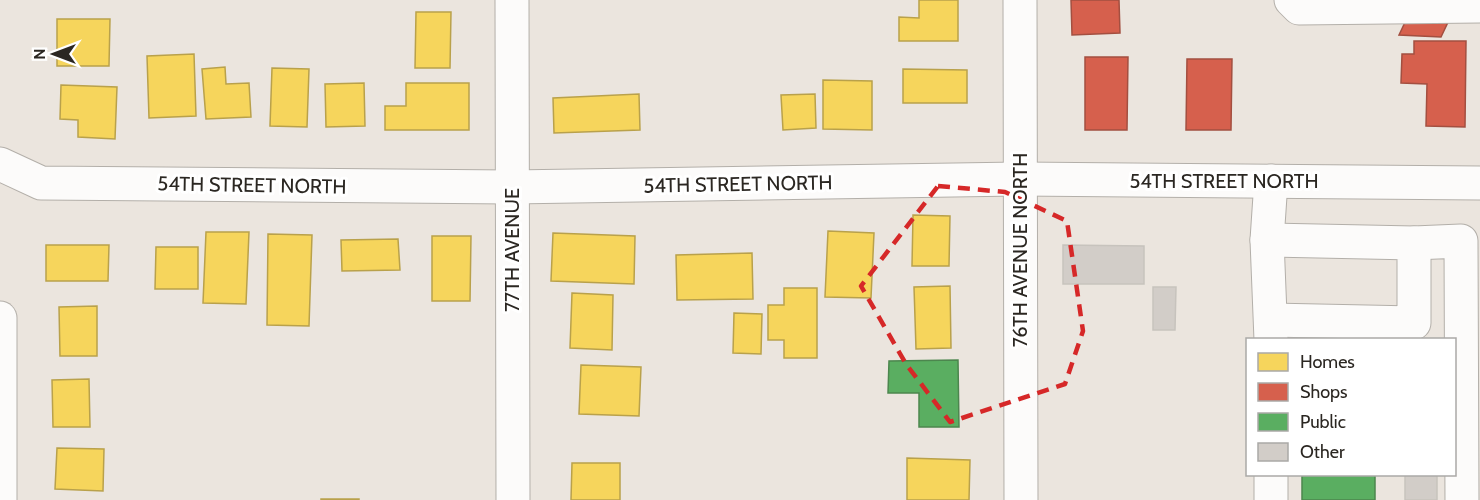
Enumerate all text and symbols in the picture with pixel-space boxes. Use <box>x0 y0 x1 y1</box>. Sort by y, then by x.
north arrow <box>24 24 84 84</box>
text: N <box>30 48 49 60</box>
street label: 76TH AVENUE NORTH <box>1008 153 1032 347</box>
street label: 54TH STREET NORTH <box>1129 169 1319 193</box>
street label: 54TH STREET NORTH <box>643 170 833 198</box>
street label: 54TH STREET NORTH <box>157 171 347 199</box>
street label: 77TH AVENUE <box>500 188 524 312</box>
legend <box>1246 338 1456 476</box>
text: Homes <box>1300 351 1355 373</box>
text: Shops <box>1300 381 1348 403</box>
text: Public <box>1300 411 1346 433</box>
text: Other <box>1300 441 1345 463</box>

